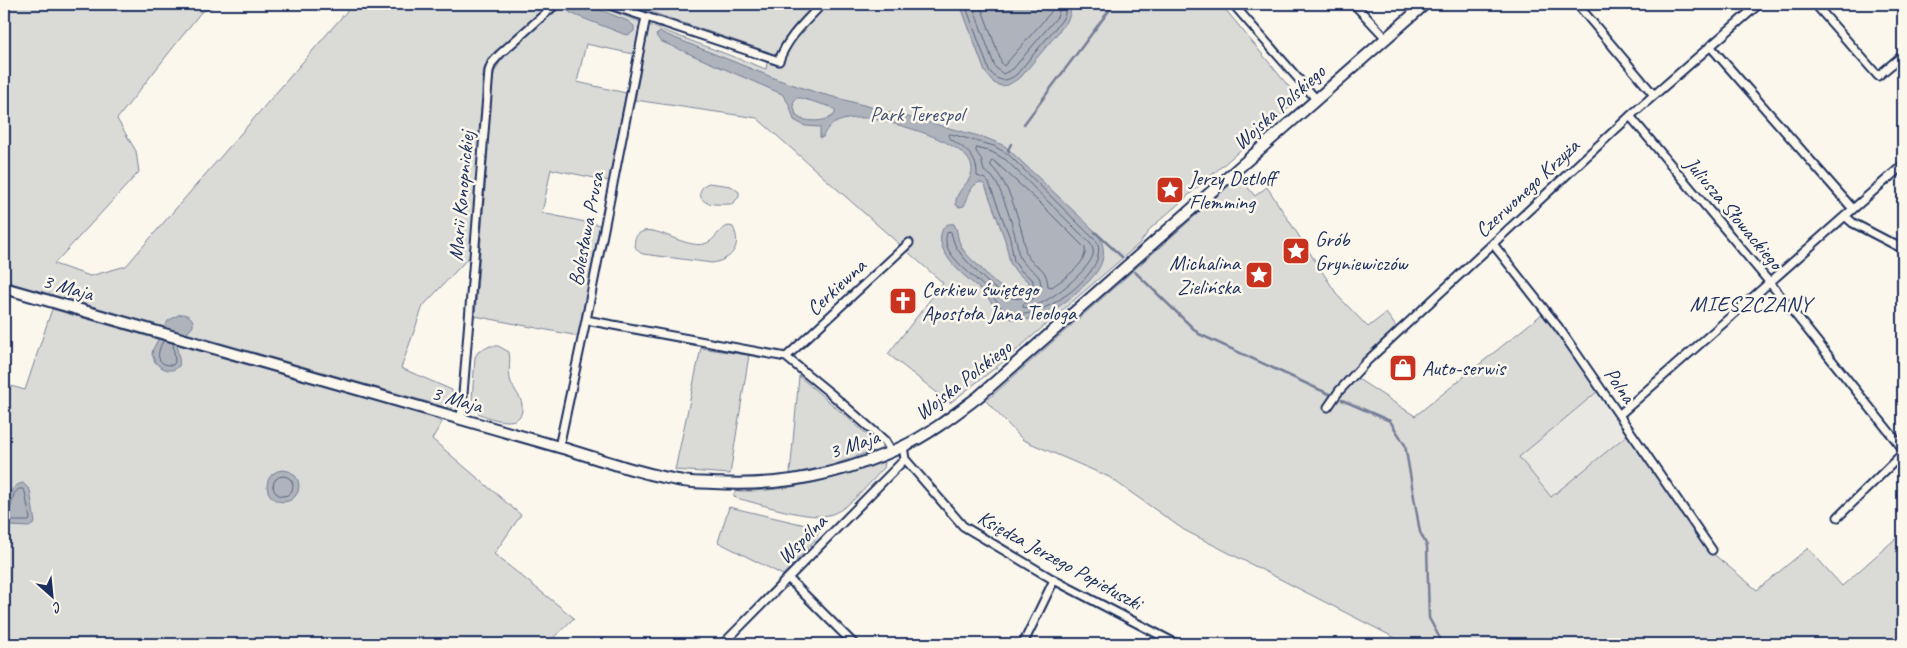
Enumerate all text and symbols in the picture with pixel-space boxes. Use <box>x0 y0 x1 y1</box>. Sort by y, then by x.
street label: Wojska Polskiego <box>1227 58 1332 155</box>
park label: Park Terespol <box>870 101 967 127</box>
street label: Marii Konopnickiej <box>442 127 480 262</box>
street label: Czerwonego Krzyża <box>1469 132 1586 243</box>
street label: Juliusza Słowackiego <box>1679 151 1790 277</box>
place label: Jerzy Detloff Flemming <box>1188 165 1280 215</box>
street label: Bolesława Prusa <box>562 168 610 288</box>
place icon: Jerzy Detloff Flemming <box>1155 175 1185 205</box>
place label: Grób Gryniewiczów <box>1315 226 1409 276</box>
place icon: Grób Gryniewiczów <box>1281 236 1311 266</box>
place label: Michalina Zielińska <box>1169 250 1242 300</box>
street label: Cerkiewna <box>801 252 873 321</box>
place icon: Michalina Zielińska <box>1244 260 1274 290</box>
street label: 3 Maja <box>40 267 98 307</box>
place label: Cerkiew świętego Apostoła Jana Teologa <box>922 276 1078 326</box>
church icon: Cerkiew świętego Apostoła Jana Teologa <box>888 286 918 316</box>
district label: MIESZCZANY <box>1690 290 1815 318</box>
street label: Wojska Polskiego <box>909 333 1018 426</box>
shop icon: Auto-serwis <box>1388 353 1418 383</box>
place label: Auto-serwis <box>1422 355 1507 381</box>
street label: Polna <box>1598 362 1642 409</box>
street label: 3 Maja <box>429 379 487 419</box>
street label: 3 Maja <box>825 423 884 465</box>
street label: Księdza Jerzego Popiełuszki <box>973 504 1149 617</box>
street label: Wspólna <box>772 507 834 569</box>
north arrow <box>28 570 78 620</box>
text: С <box>49 598 65 617</box>

